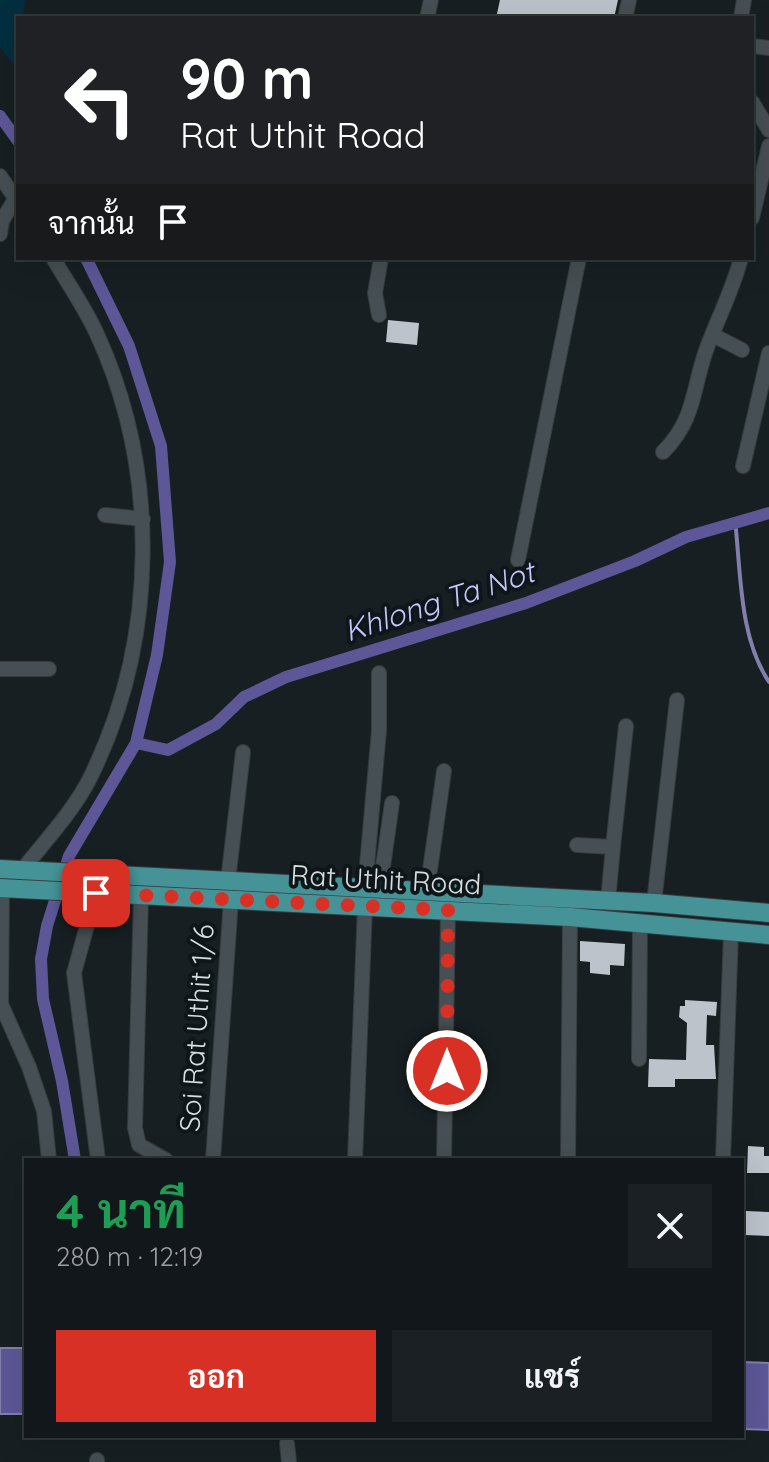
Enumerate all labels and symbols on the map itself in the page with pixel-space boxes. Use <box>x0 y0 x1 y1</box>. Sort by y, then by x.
water label: Khlong Ta Not <box>339 551 542 650</box>
street label: Rat Uthit Road <box>290 857 482 901</box>
pin <box>62 859 130 927</box>
street label: Soi Rat Uthit 1/6 <box>171 923 221 1133</box>
position arrow <box>405 1029 489 1113</box>

